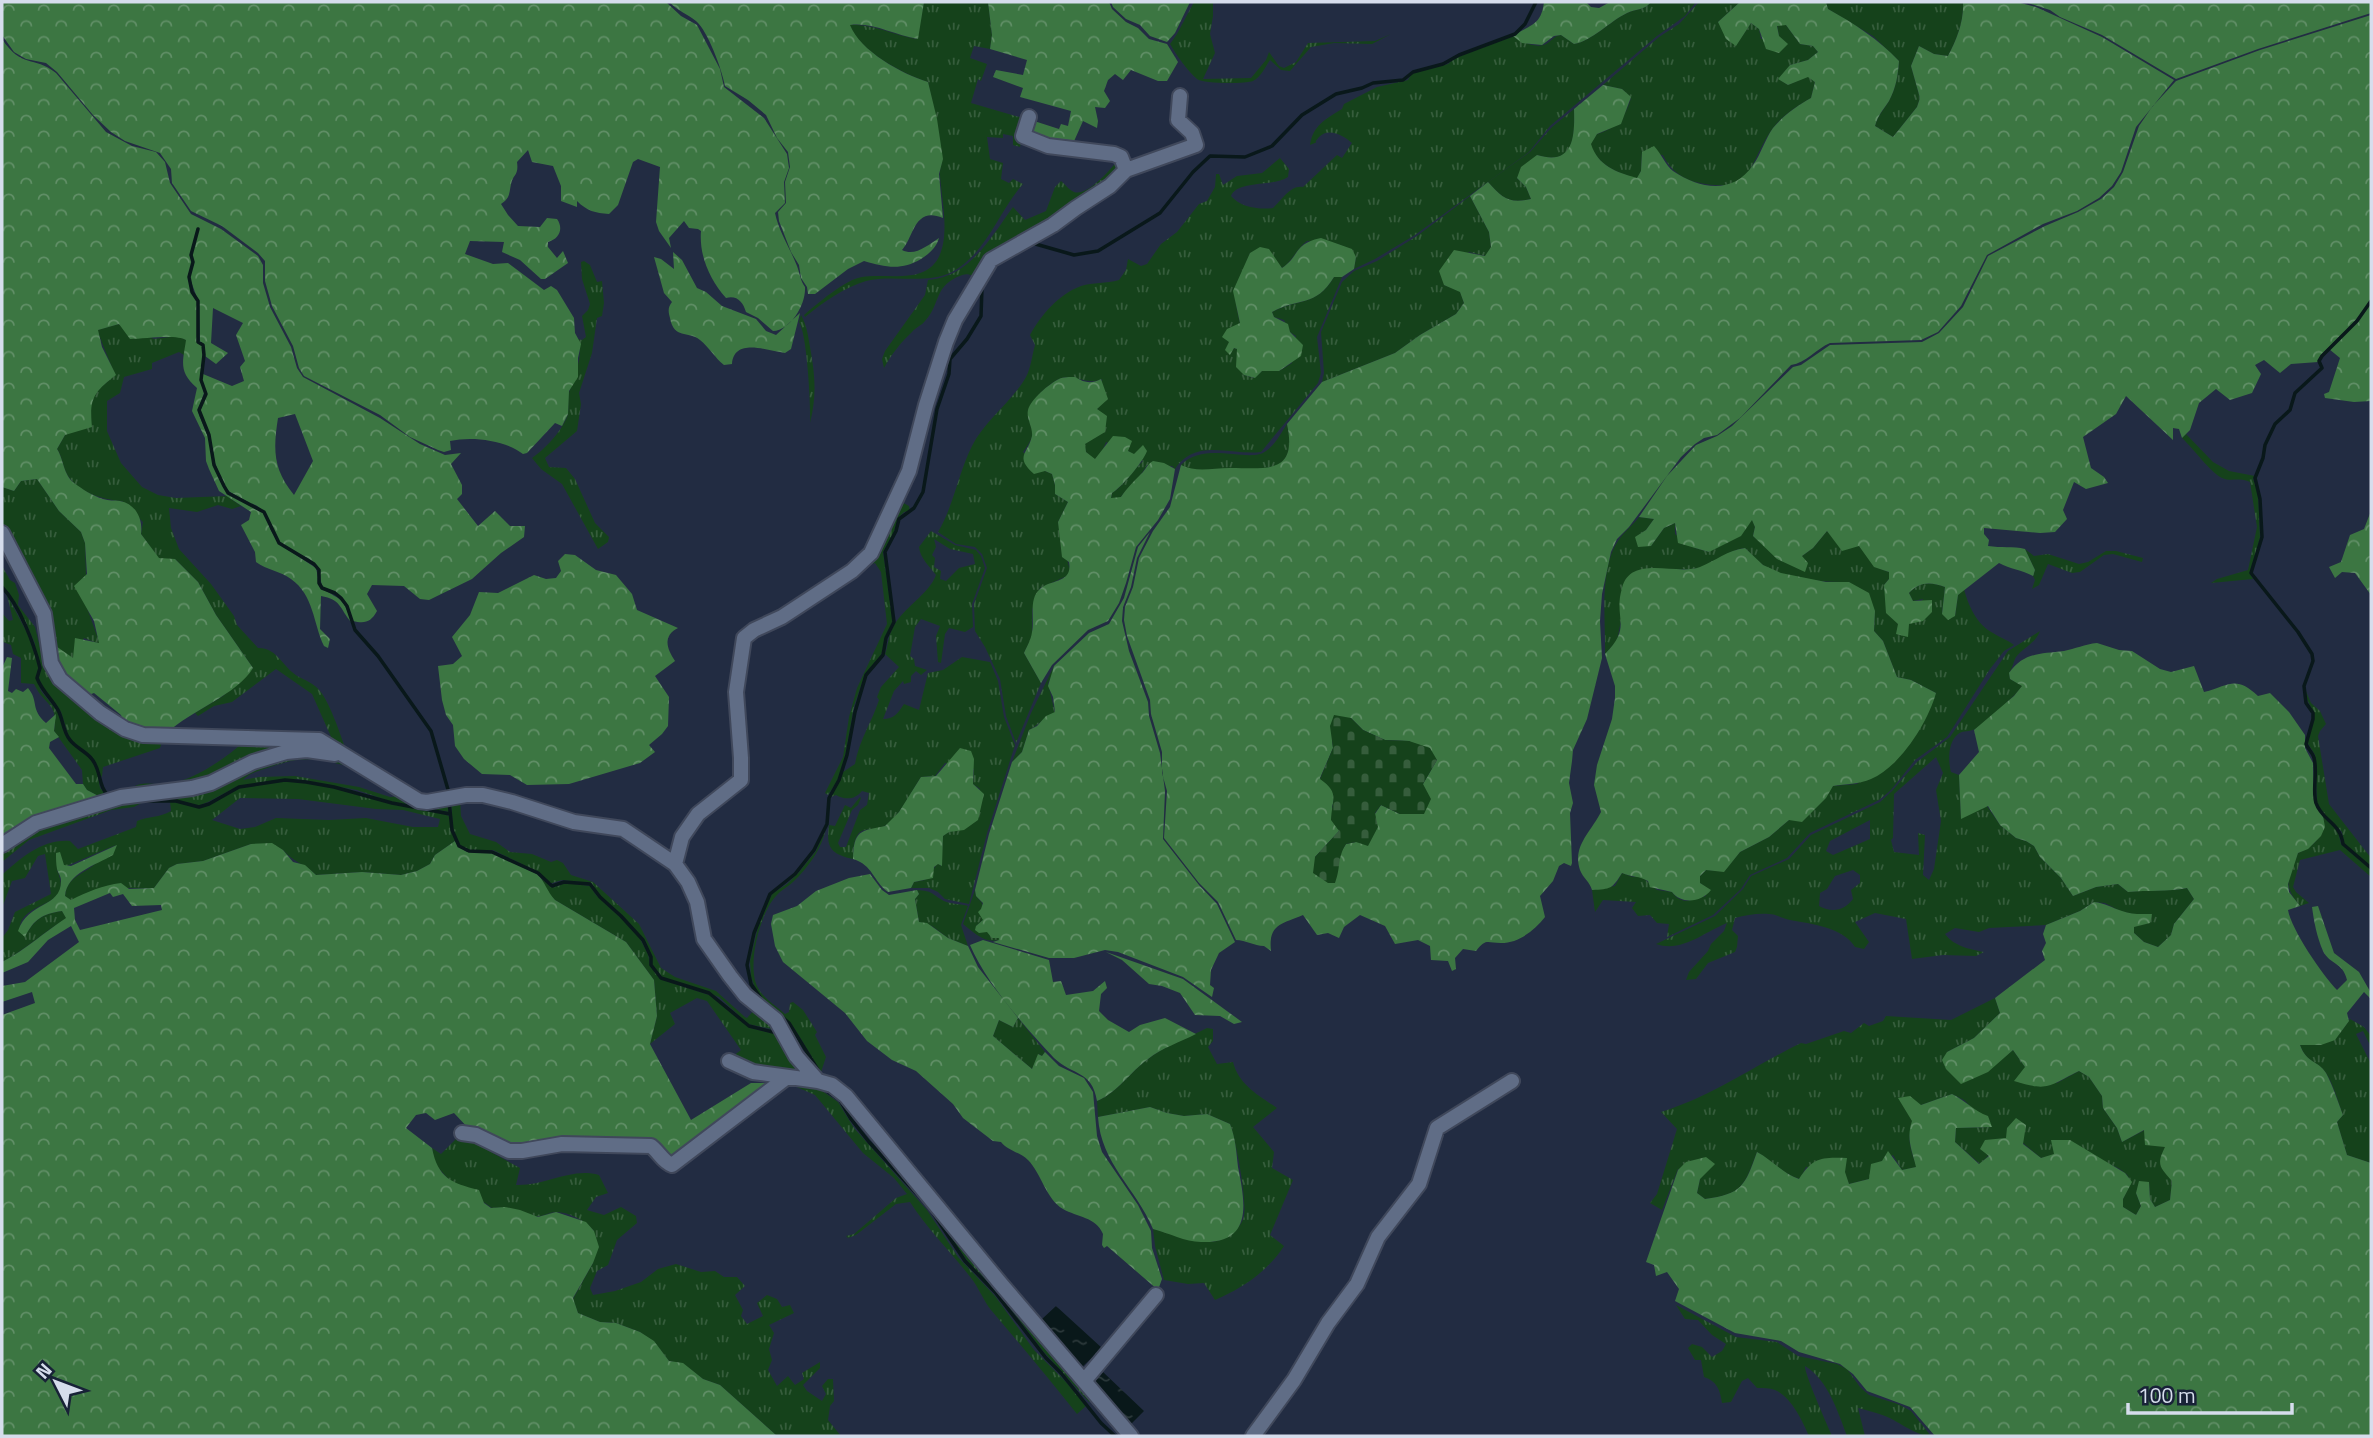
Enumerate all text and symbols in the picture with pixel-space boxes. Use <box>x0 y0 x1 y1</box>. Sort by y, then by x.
north arrow <box>21 1347 91 1417</box>
text: N <box>28 1356 58 1385</box>
scale bar <box>2128 1372 2292 1416</box>
text: 100 m <box>2138 1379 2195 1411</box>

